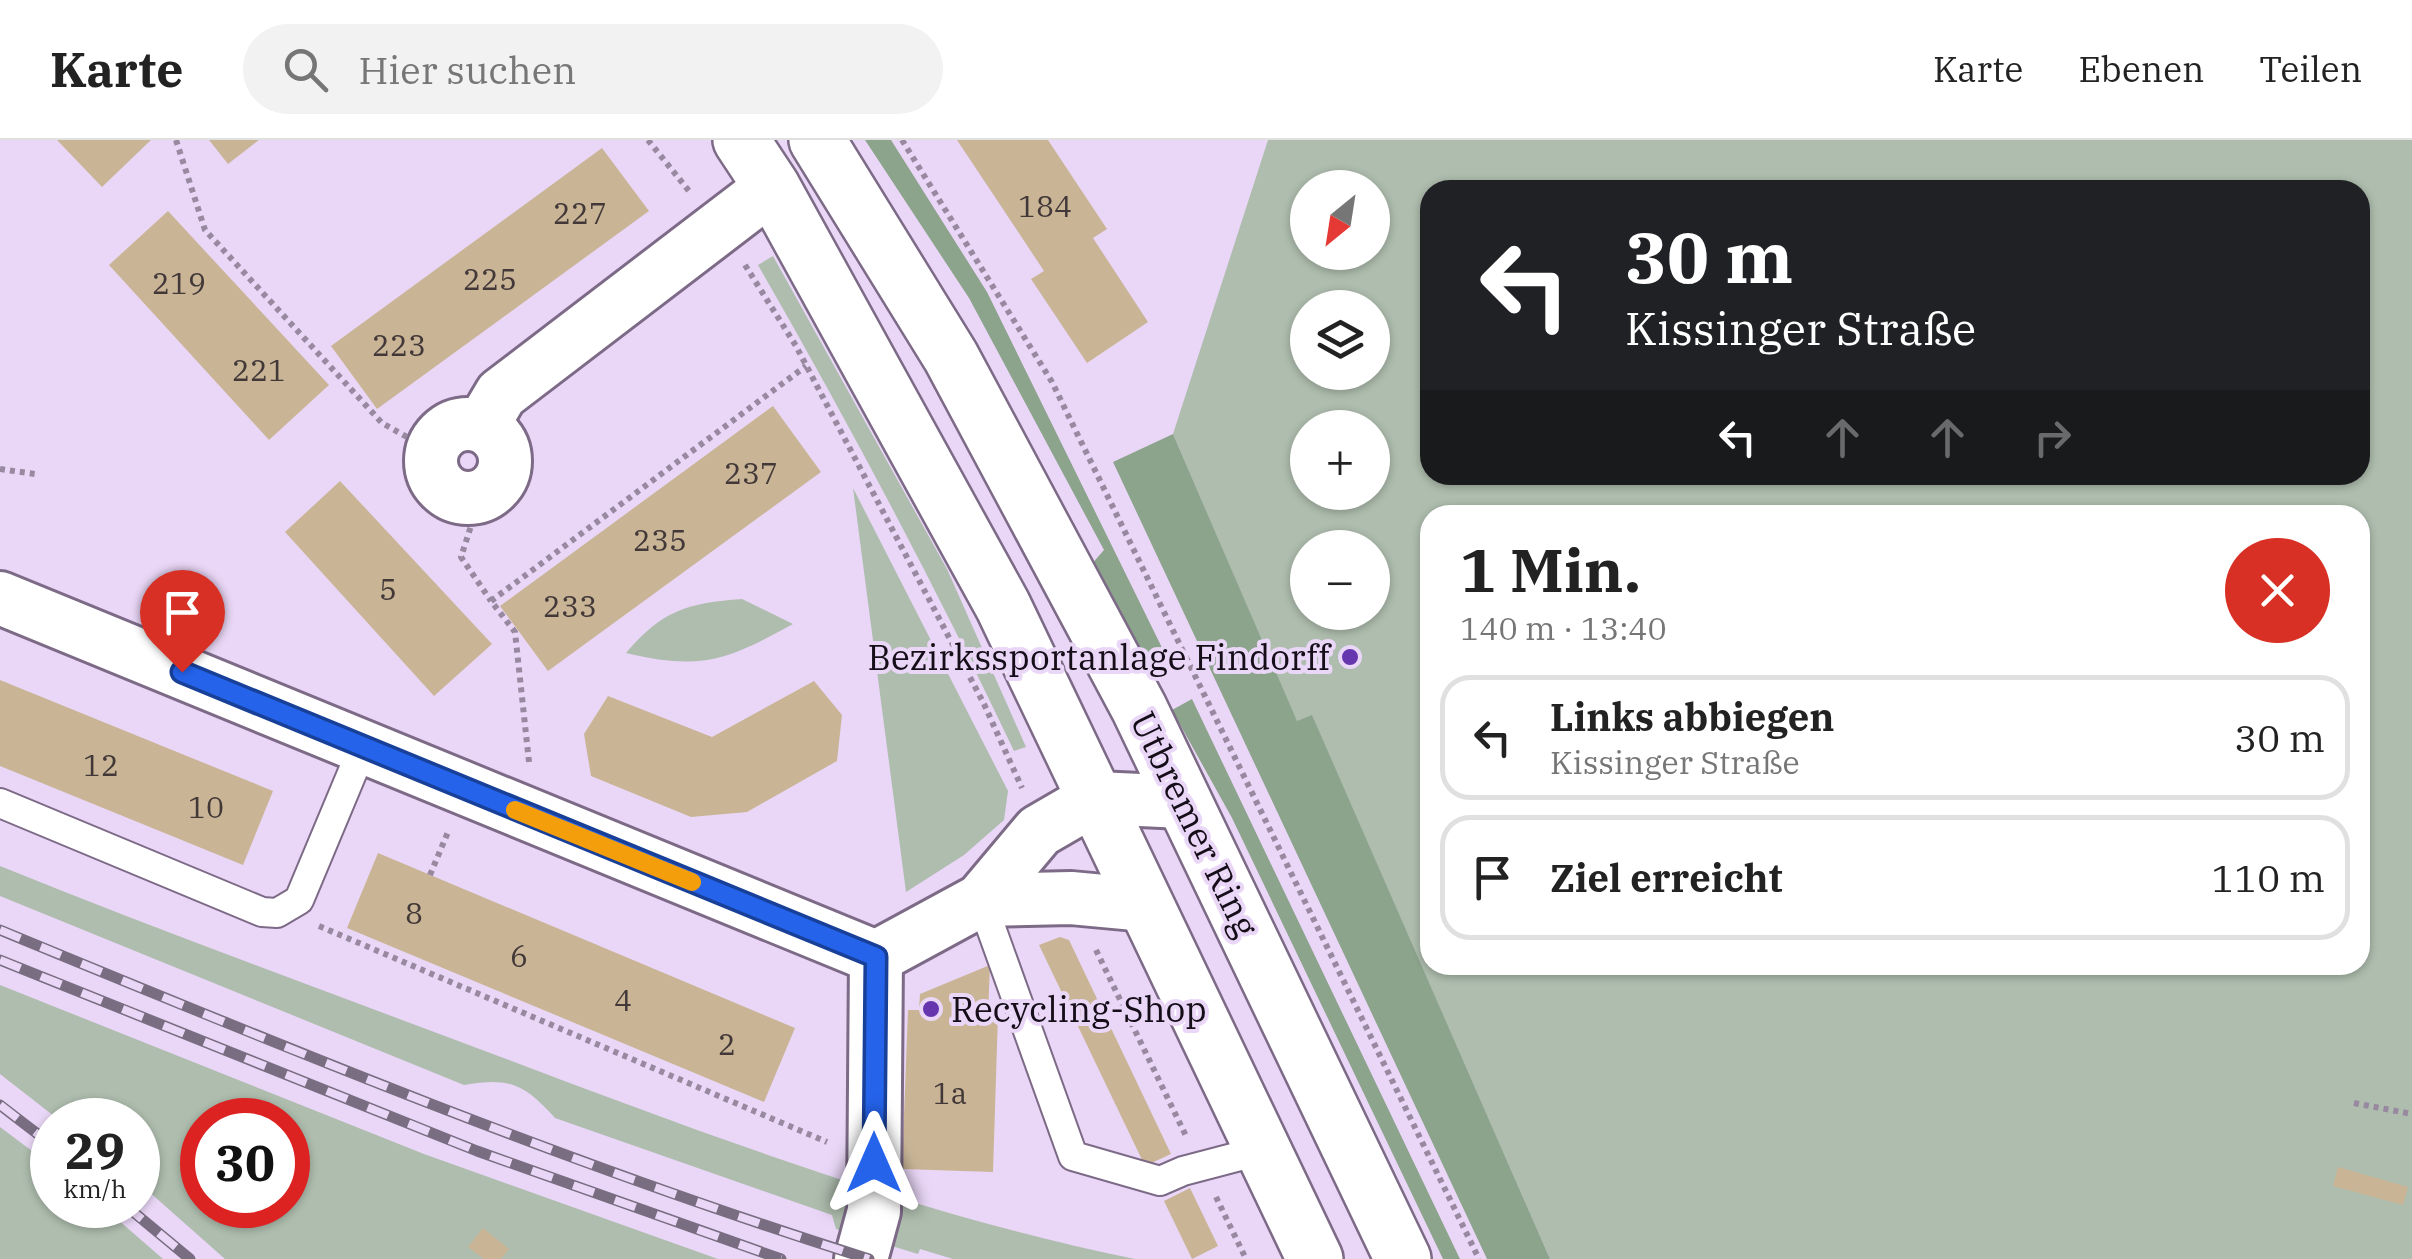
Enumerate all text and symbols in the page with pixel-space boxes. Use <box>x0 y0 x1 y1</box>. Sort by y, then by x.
search box <box>243 24 943 114</box>
text: Karte <box>50 38 183 100</box>
icon: search <box>278 42 333 97</box>
text: Hier suchen <box>358 45 576 94</box>
text: Karte <box>1933 46 2023 92</box>
text: Ebenen <box>2078 46 2204 92</box>
text: Teilen <box>2259 46 2362 92</box>
north arrow <box>1290 170 1390 270</box>
map controls <box>1290 170 1390 630</box>
house number: 184 <box>1018 186 1072 225</box>
house number: 227 <box>553 193 607 232</box>
text: 30 m <box>1625 211 1793 302</box>
icon: left <box>1460 220 1590 350</box>
house number: 225 <box>463 259 517 298</box>
house number: 219 <box>152 263 206 302</box>
button: layers <box>1290 290 1390 390</box>
text: Kissinger Straße <box>1625 299 1976 357</box>
house number: 223 <box>372 325 426 364</box>
house number: 221 <box>232 350 286 389</box>
button: + <box>1290 410 1390 510</box>
icon: left <box>1710 410 1765 465</box>
icon: ahead <box>1815 410 1870 465</box>
icon: ahead <box>1920 410 1975 465</box>
icon: right <box>2025 410 2080 465</box>
house number: 237 <box>724 453 778 492</box>
house number: 235 <box>633 520 687 559</box>
button: − <box>1290 530 1390 630</box>
text: 1 Min. <box>1460 530 1641 609</box>
button: close <box>2225 538 2330 643</box>
house number: 5 <box>379 569 397 608</box>
pin <box>140 570 225 673</box>
icon: arrive <box>155 585 210 640</box>
house number: 233 <box>543 586 597 625</box>
text: 140 m · 13:40 <box>1460 607 1667 649</box>
place label: Bezirkssportanlage Findorff <box>867 634 1332 680</box>
marker: Bezirkssportanlage Findorff <box>1339 646 1361 668</box>
text: Links abbiegen <box>1550 692 1834 741</box>
street label: Utbremer Ring <box>1121 704 1269 944</box>
icon: left <box>1465 710 1520 765</box>
text: 30 m <box>2234 713 2325 762</box>
text: Kissinger Straße <box>1550 741 1800 783</box>
house number: 12 <box>83 745 119 784</box>
house number: 10 <box>188 787 224 826</box>
icon: arrive <box>1465 850 1520 905</box>
text: Ziel erreicht <box>1550 853 1783 902</box>
text: 110 m <box>2212 853 2325 902</box>
house number: 8 <box>405 893 423 932</box>
house number: 6 <box>510 936 528 975</box>
house number: 4 <box>614 980 632 1019</box>
place label: Recycling-Shop <box>951 986 1207 1032</box>
marker: Recycling-Shop <box>920 998 942 1020</box>
house number: 2 <box>718 1024 736 1063</box>
house number: 1a <box>933 1073 967 1112</box>
speed limit sign: 30 <box>180 1098 310 1228</box>
position arrow <box>822 1111 926 1215</box>
text: 29 <box>65 1118 125 1183</box>
text: km/h <box>63 1172 127 1205</box>

